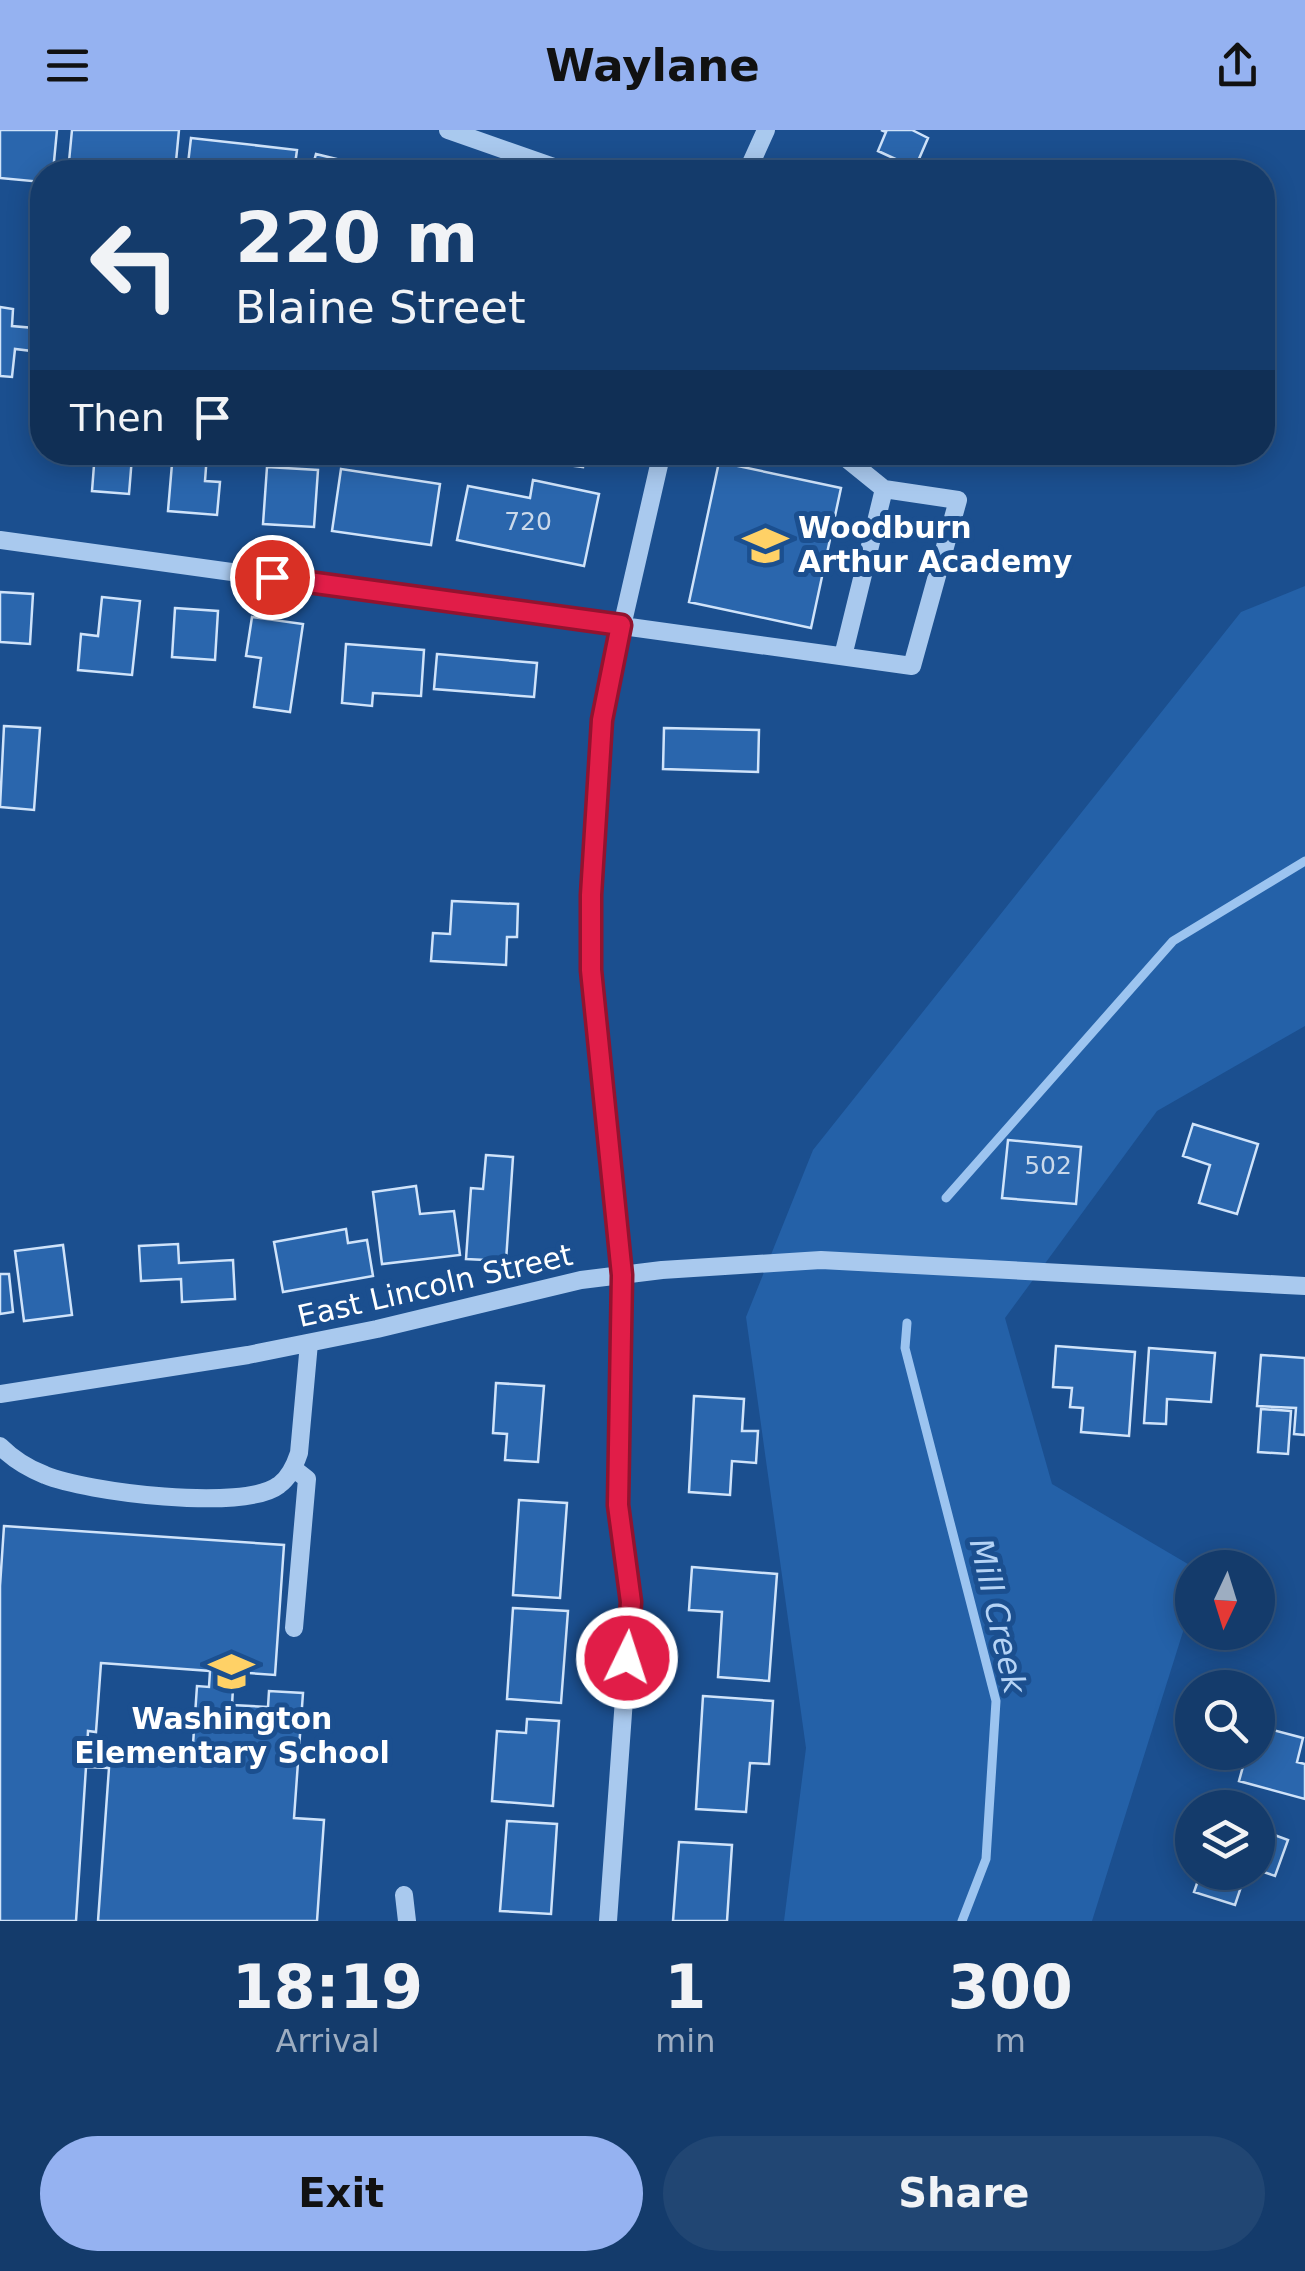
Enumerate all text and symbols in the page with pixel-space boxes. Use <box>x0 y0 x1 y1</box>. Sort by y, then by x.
icon: menu <box>40 38 95 93</box>
icon: share <box>1210 38 1265 93</box>
text: Waylane <box>545 39 760 92</box>
text: 220 m <box>235 197 478 279</box>
icon: left <box>70 200 200 330</box>
text: Blaine Street <box>235 281 526 334</box>
icon: arrive <box>185 390 240 445</box>
text: Then <box>70 396 165 440</box>
house number: 720 <box>504 507 552 536</box>
place label: Woodburn Arthur Academy <box>798 510 1073 579</box>
school or university icon: Woodburn Arthur Academy <box>741 521 789 569</box>
pin <box>230 535 315 620</box>
icon: arrive <box>245 550 300 605</box>
house number: 502 <box>1024 1151 1072 1180</box>
street label: East Lincoln Street <box>294 1237 576 1334</box>
water label: Mill Creek <box>962 1535 1035 1699</box>
north arrow <box>1175 1550 1275 1650</box>
map controls <box>1175 1550 1275 1890</box>
position arrow <box>575 1606 679 1710</box>
school or university icon: Washington Elementary School <box>208 1648 256 1696</box>
button: search <box>1175 1670 1275 1770</box>
place label: Washington Elementary School <box>74 1701 390 1770</box>
button: layers <box>1175 1790 1275 1890</box>
text: 18:19 <box>232 1952 423 2022</box>
text: 1 <box>664 1952 706 2022</box>
text: 300 <box>948 1952 1073 2022</box>
text: Arrival <box>276 2022 380 2060</box>
text: min <box>655 2022 716 2060</box>
text: m <box>995 2022 1026 2060</box>
button: Exit <box>40 2136 643 2251</box>
button: Share <box>663 2136 1265 2251</box>

